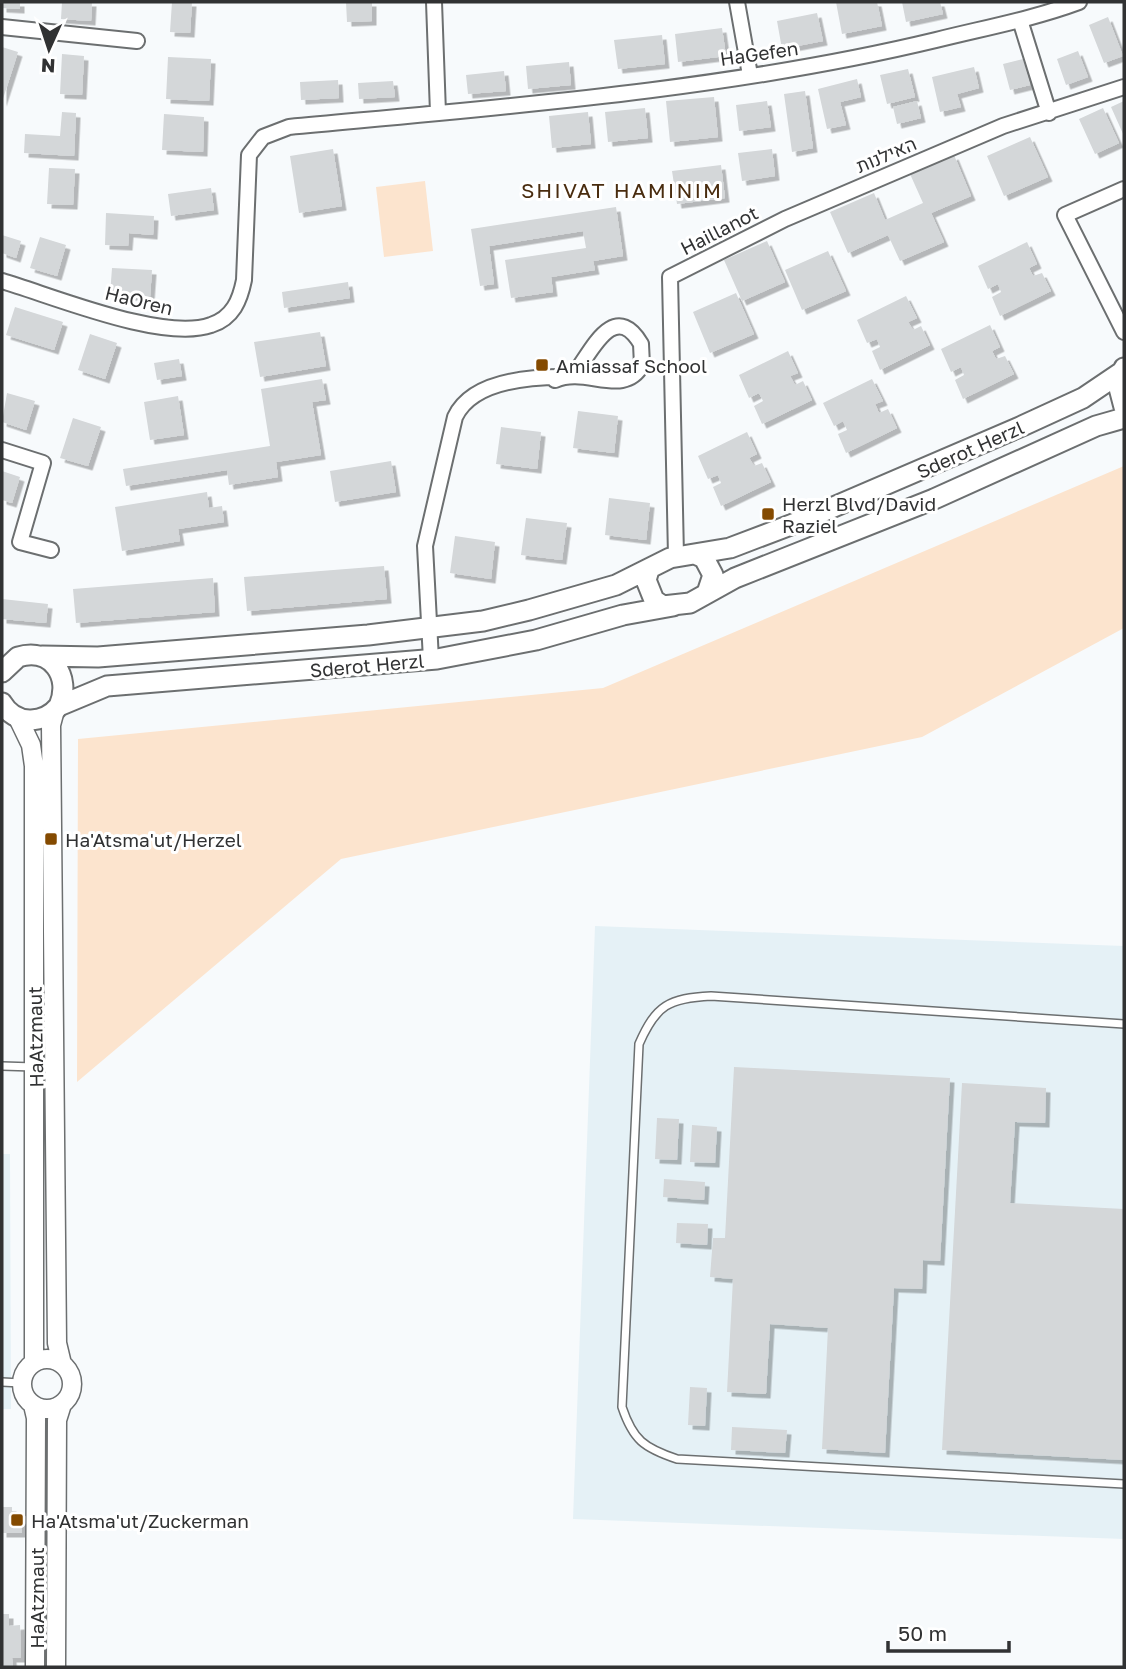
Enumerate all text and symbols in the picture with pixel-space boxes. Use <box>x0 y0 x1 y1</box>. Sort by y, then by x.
north arrow <box>14 14 84 84</box>
street label: HaGefen <box>718 36 800 70</box>
text: N <box>40 55 56 78</box>
street label: האילנות <box>852 131 920 177</box>
district label: SHIVAT HAMINIM <box>521 177 723 203</box>
street label: Haillanot <box>676 201 762 259</box>
street label: HaOren <box>103 280 175 320</box>
place label: Amiassaf School <box>556 354 707 377</box>
marker: Amiassaf School <box>534 357 550 373</box>
street label: Sderot Herzl <box>913 415 1027 483</box>
place label: Herzl Blvd/David Raziel <box>782 492 936 537</box>
marker: Herzl Blvd/David Raziel <box>760 506 776 522</box>
street label: Sderot Herzl <box>309 649 425 681</box>
place label: Ha'Atsma'ut/Herzel <box>65 828 242 851</box>
marker: Ha'Atsma'ut/Herzel <box>43 831 59 847</box>
street label: HaAtzmaut <box>23 986 47 1088</box>
place label: Ha'Atsma'ut/Zuckerman <box>31 1509 249 1532</box>
marker: Ha'Atsma'ut/Zuckerman <box>9 1512 25 1528</box>
street label: HaAtzmaut <box>25 1547 48 1649</box>
scale bar <box>888 1610 1009 1654</box>
text: 50 m <box>898 1620 947 1646</box>

